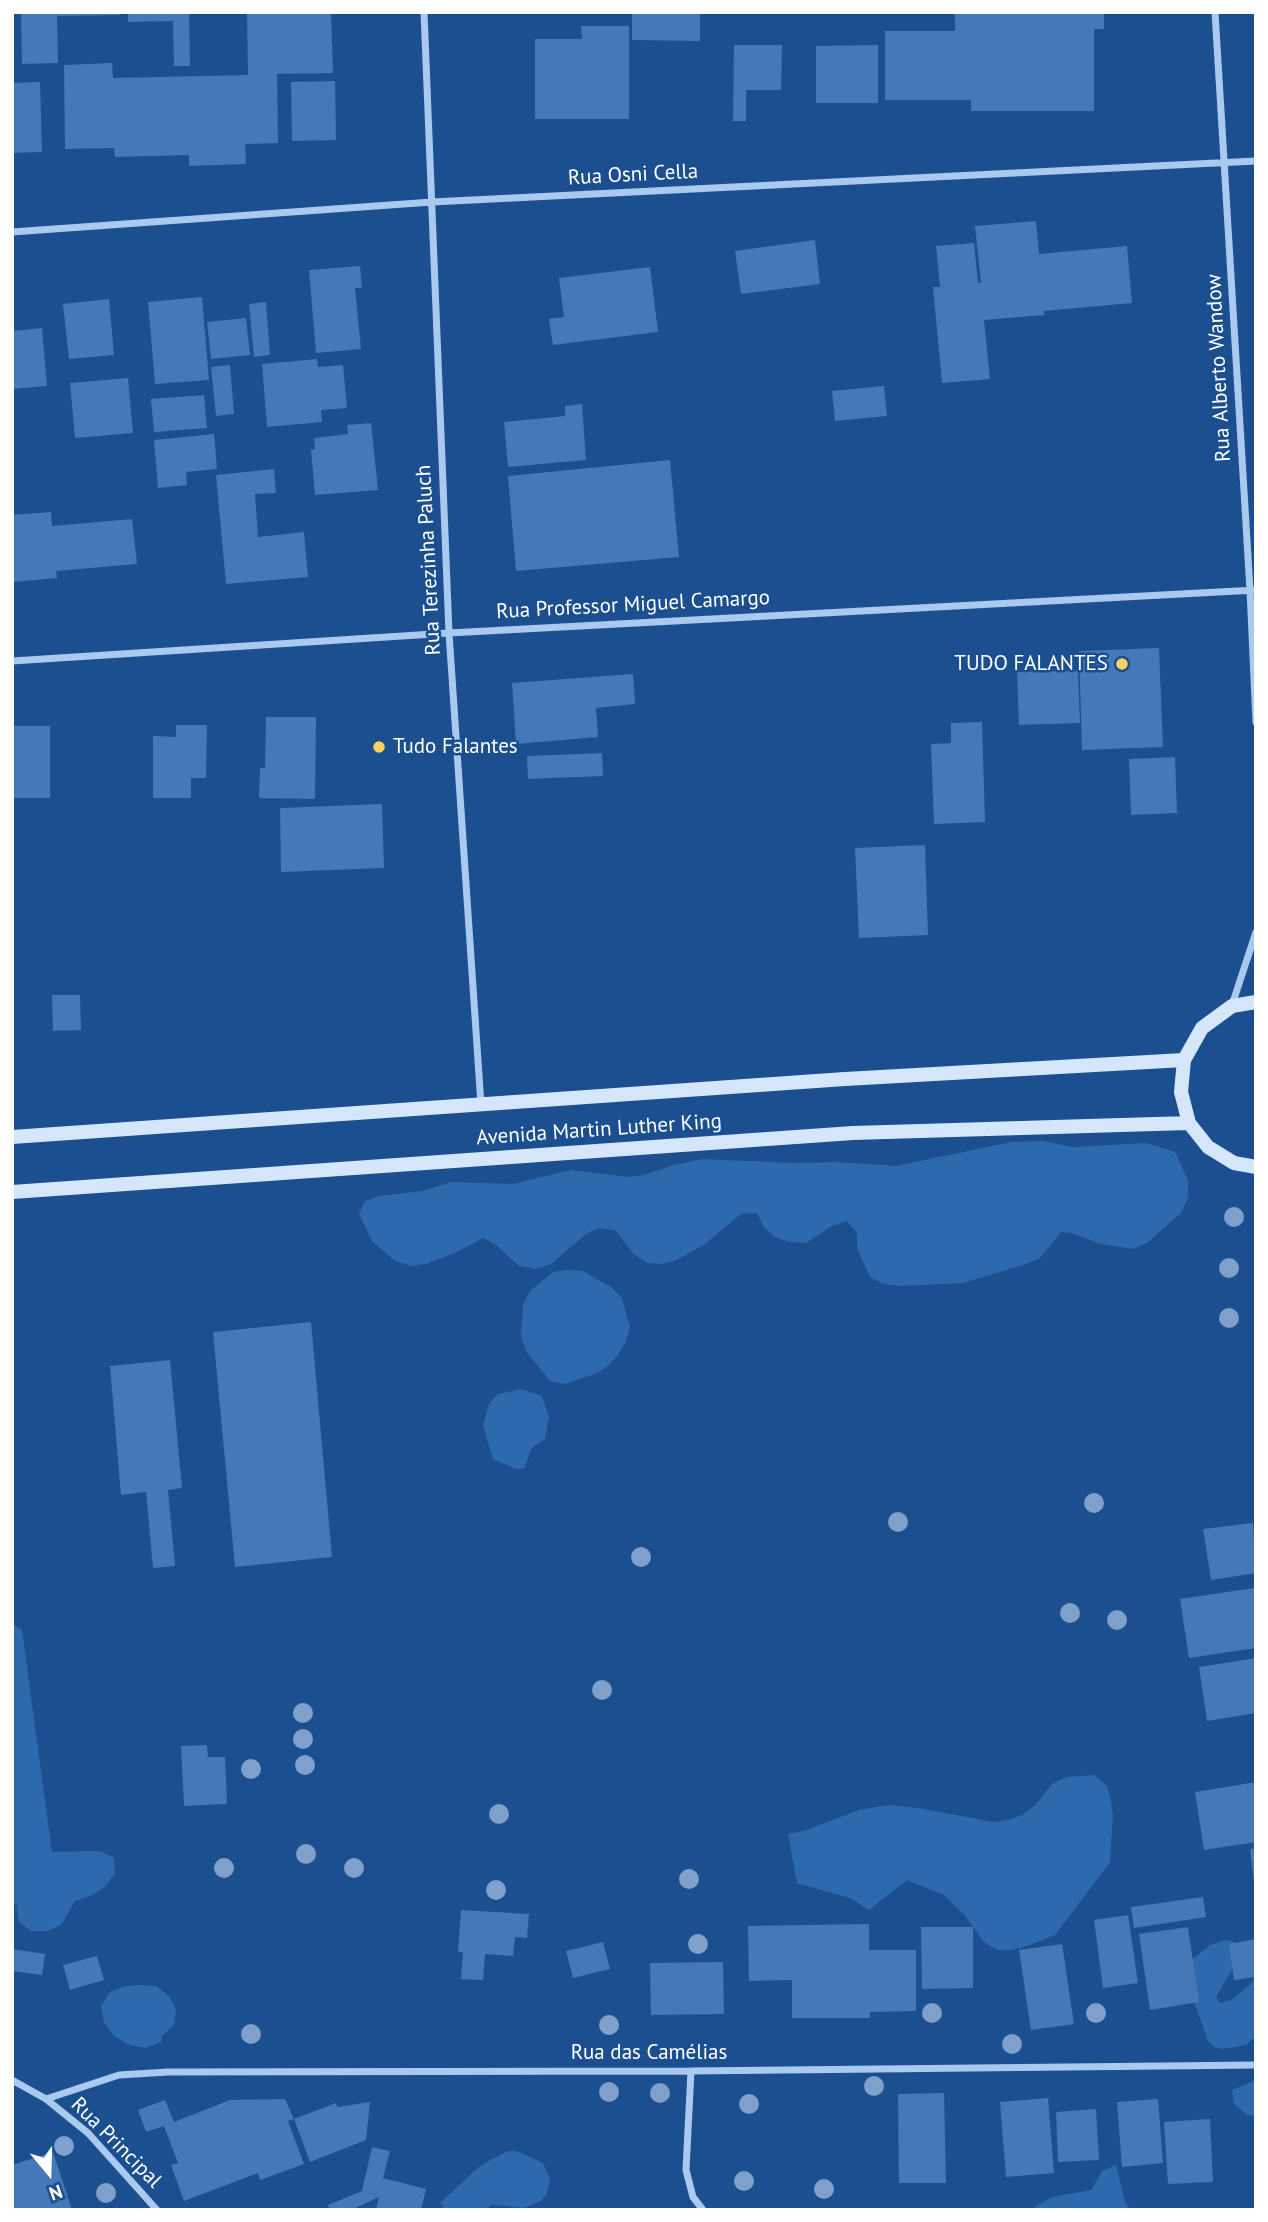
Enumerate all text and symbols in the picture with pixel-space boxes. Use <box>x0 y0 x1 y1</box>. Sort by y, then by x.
street label: Rua Osni Cella <box>567 159 699 191</box>
street label: Rua Alberto Wandow <box>1202 274 1236 462</box>
street label: Rua Terezinha Paluch <box>411 464 447 656</box>
street label: Rua Professor Miguel Camargo <box>496 585 770 625</box>
place label: TUDO FALANTES <box>954 651 1108 677</box>
marker: TUDO FALANTES <box>1114 656 1130 672</box>
place label: Tudo Falantes <box>393 734 518 760</box>
marker: Tudo Falantes <box>371 739 387 755</box>
street label: Avenida Martin Luther King <box>475 1109 723 1151</box>
street label: Rua das Camélias <box>571 2040 727 2066</box>
street label: Rua Principal <box>65 2092 167 2194</box>
north arrow <box>14 2138 84 2208</box>
text: N <box>46 2179 66 2206</box>

